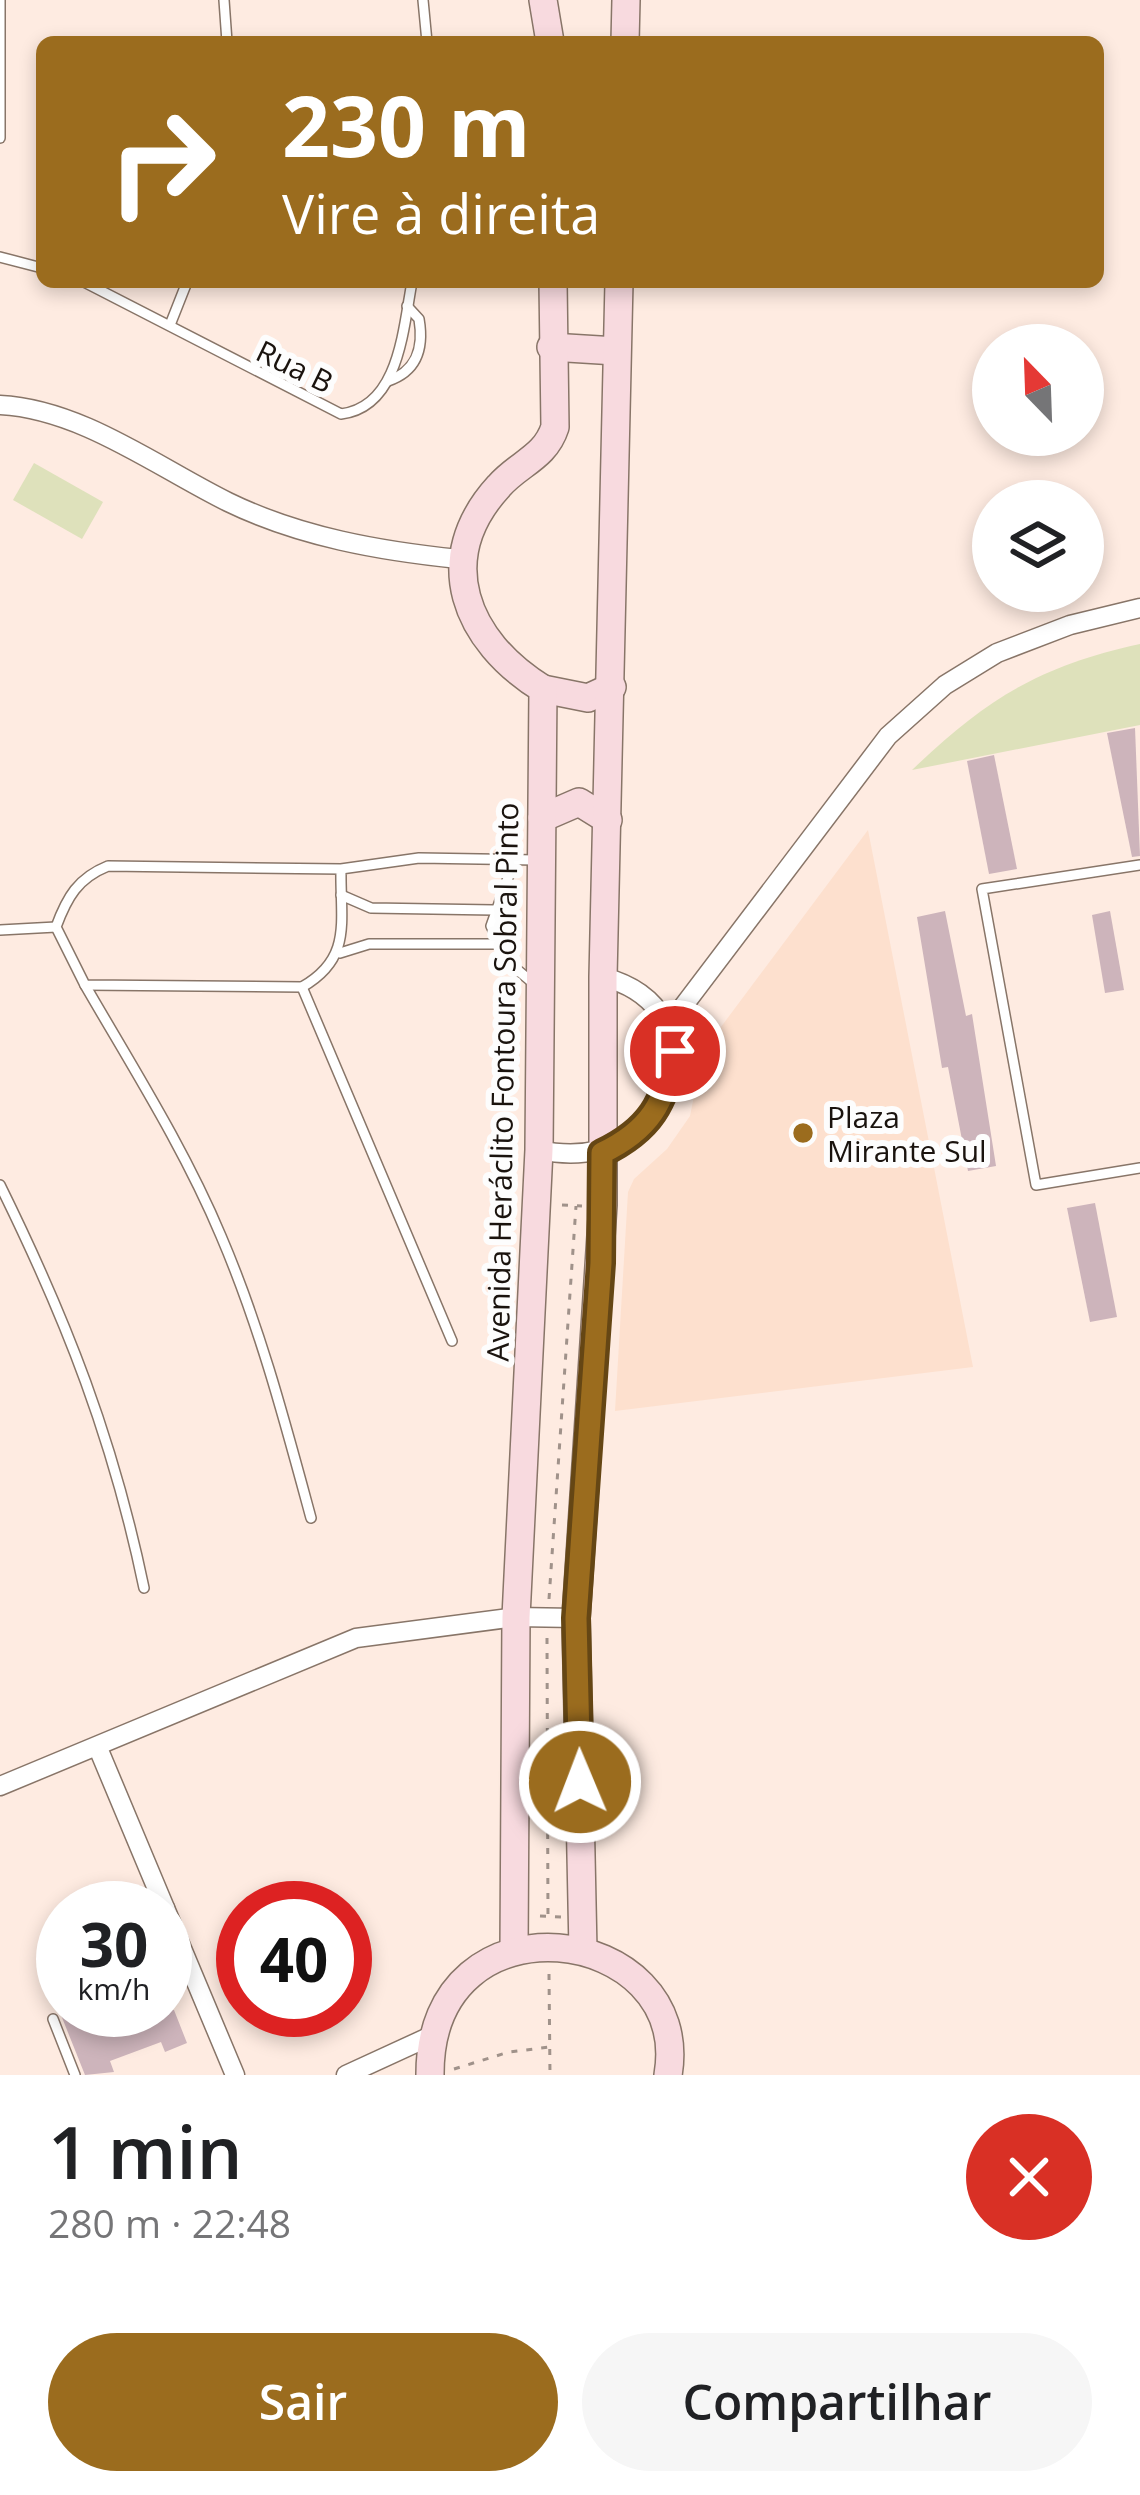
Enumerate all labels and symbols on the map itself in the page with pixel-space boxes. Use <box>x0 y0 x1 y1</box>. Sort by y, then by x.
north arrow <box>972 324 1104 456</box>
street label: Rua B <box>250 330 340 402</box>
street label: Avenida Heráclito Fontoura Sobral Pinto <box>477 802 527 1362</box>
pin <box>624 1000 726 1102</box>
place label: Plaza Mirante Sul <box>827 1096 987 1171</box>
marker: Plaza Mirante Sul <box>790 1120 816 1146</box>
position arrow <box>517 1719 643 1845</box>
speed limit sign: 40 <box>216 1881 372 2037</box>

